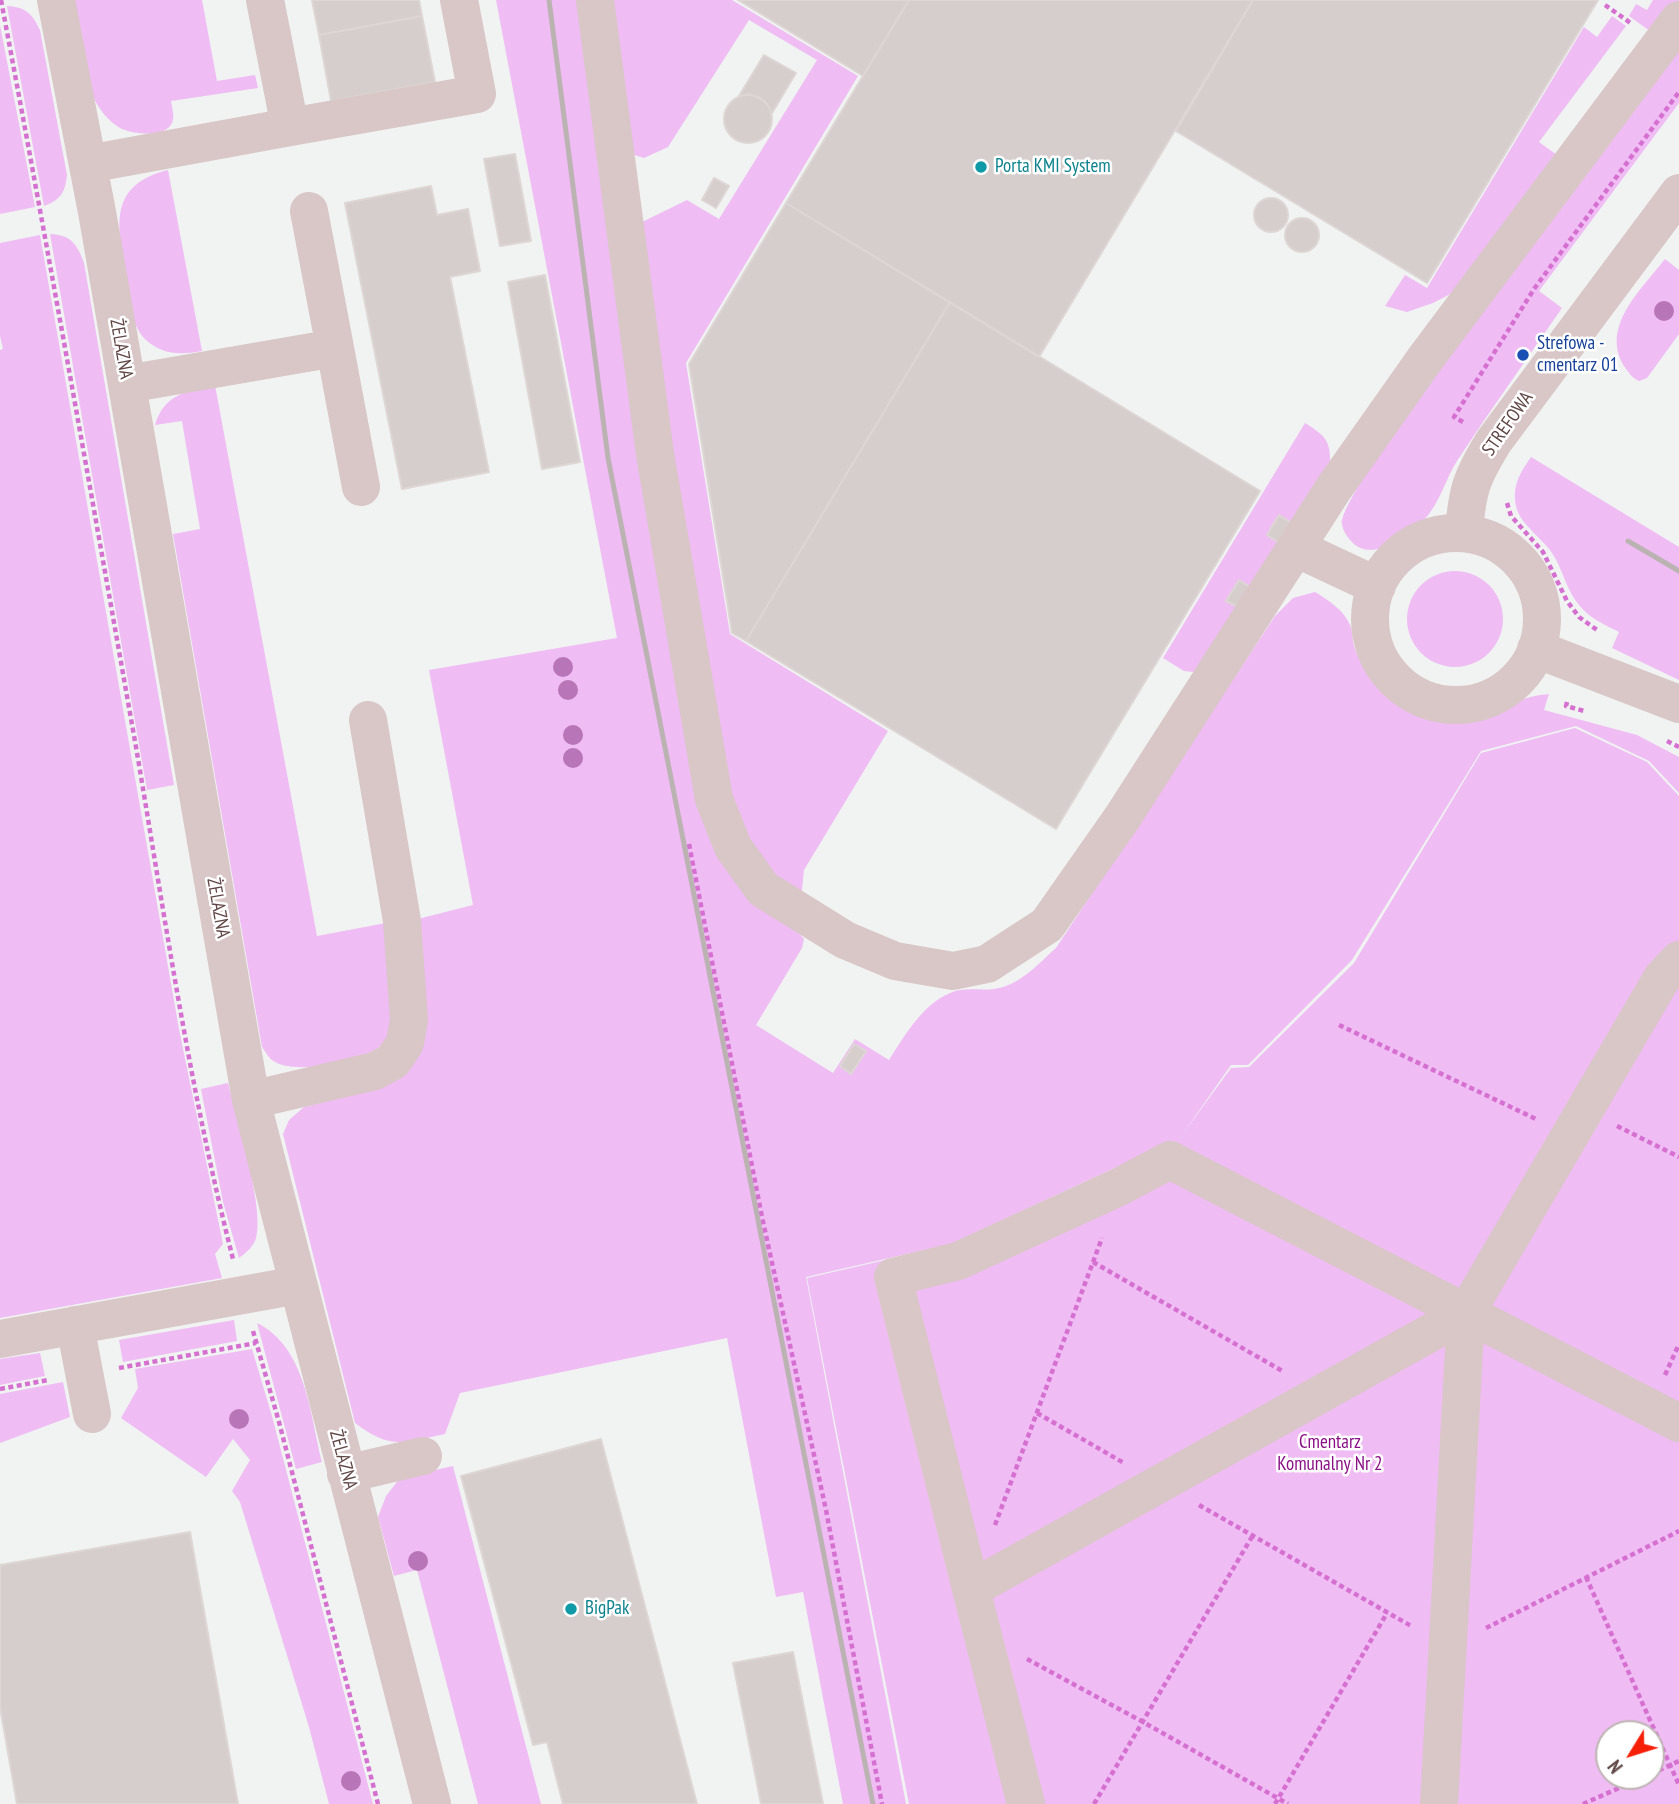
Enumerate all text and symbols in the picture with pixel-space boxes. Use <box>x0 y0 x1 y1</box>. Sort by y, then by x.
place label: Porta KMI System <box>995 156 1111 178</box>
marker: Porta KMI System <box>973 159 989 175</box>
street label: ŻELAZNA <box>104 317 138 381</box>
place label: Strefowa - cmentarz 01 <box>1537 333 1618 377</box>
marker: Strefowa - cmentarz 01 <box>1515 347 1531 363</box>
street label: STREFOWA <box>1478 388 1538 460</box>
street label: ŻELAZNA <box>201 876 235 940</box>
street label: ŻELAZNA <box>324 1428 362 1492</box>
park label: Cmentarz Komunalny Nr 2 <box>1277 1432 1383 1476</box>
place label: BigPak <box>585 1598 629 1620</box>
marker: BigPak <box>563 1601 579 1617</box>
north arrow <box>1595 1720 1665 1790</box>
text: N <box>1602 1755 1628 1778</box>

